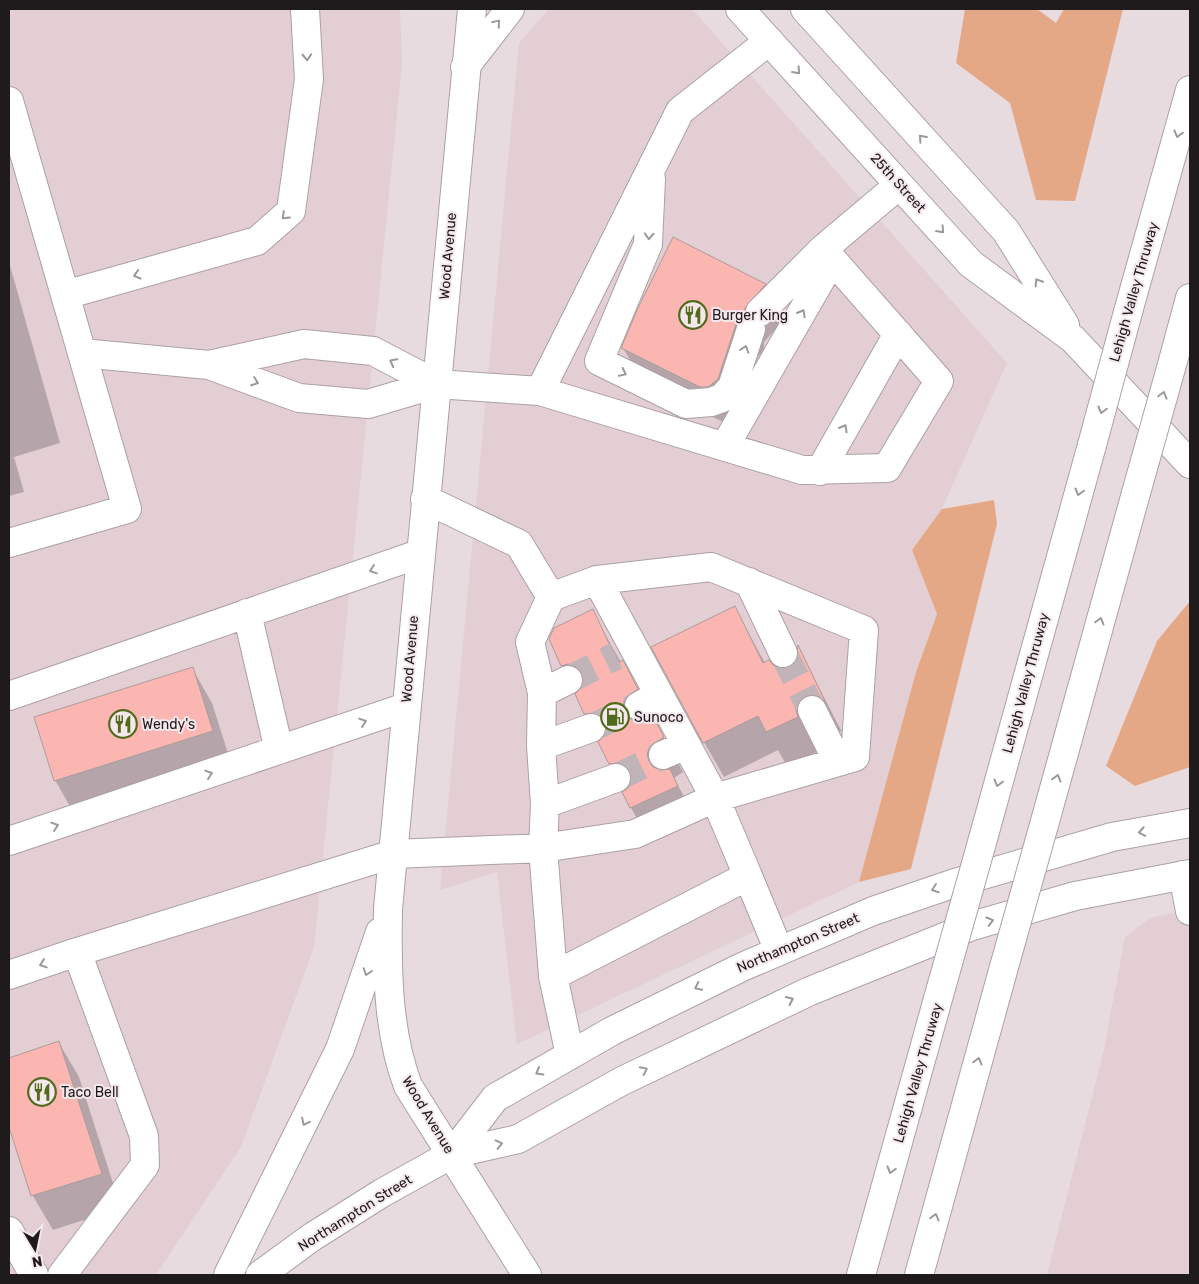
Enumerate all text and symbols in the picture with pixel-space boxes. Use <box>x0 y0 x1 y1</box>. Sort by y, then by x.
one-way arrow <box>492 20 500 29</box>
one-way arrow <box>302 54 313 62</box>
one-way arrow <box>791 65 800 74</box>
one-way arrow <box>1173 130 1184 139</box>
one-way arrow <box>919 134 928 143</box>
street label: 25th Street <box>867 150 930 217</box>
one-way arrow <box>282 210 291 219</box>
street label: Wood Avenue <box>436 212 460 300</box>
street label: Lehigh Valley Thruway <box>1106 220 1162 364</box>
one-way arrow <box>935 225 944 234</box>
one-way arrow <box>643 232 654 240</box>
one-way arrow <box>133 269 141 279</box>
one-way arrow <box>1035 279 1045 288</box>
restaurant icon: Burger King <box>678 300 708 330</box>
place label: Burger King <box>712 307 788 324</box>
one-way arrow <box>796 309 806 318</box>
one-way arrow <box>739 345 749 354</box>
one-way arrow <box>389 358 398 368</box>
one-way arrow <box>618 367 627 377</box>
one-way arrow <box>250 376 259 386</box>
one-way arrow <box>1157 391 1168 400</box>
one-way arrow <box>1097 405 1107 414</box>
one-way arrow <box>837 425 847 434</box>
one-way arrow <box>1074 487 1085 496</box>
one-way arrow <box>370 564 378 574</box>
street label: Lehigh Valley Thruway <box>999 611 1053 755</box>
street label: Wood Avenue <box>398 615 422 703</box>
one-way arrow <box>1095 618 1105 626</box>
fuel station icon: Sunoco <box>600 702 630 732</box>
restaurant icon: Wendy's <box>108 709 138 739</box>
place label: Sunoco <box>634 709 683 726</box>
place label: Wendy's <box>142 716 195 733</box>
one-way arrow <box>358 718 367 728</box>
one-way arrow <box>204 770 213 780</box>
one-way arrow <box>1051 774 1062 783</box>
one-way arrow <box>993 779 1004 788</box>
one-way arrow <box>50 822 59 832</box>
one-way arrow <box>1138 826 1147 836</box>
one-way arrow <box>932 884 940 894</box>
street label: Northampton Street <box>734 909 862 976</box>
one-way arrow <box>985 916 993 926</box>
one-way arrow <box>39 958 48 968</box>
one-way arrow <box>363 967 373 976</box>
one-way arrow <box>694 981 703 992</box>
one-way arrow <box>785 996 794 1006</box>
street label: Lehigh Valley Thruway <box>890 1001 946 1145</box>
one-way arrow <box>973 1057 983 1065</box>
one-way arrow <box>536 1066 545 1076</box>
one-way arrow <box>638 1066 647 1076</box>
street label: Wood Avenue <box>398 1073 458 1157</box>
restaurant icon: Taco Bell <box>27 1077 57 1107</box>
place label: Taco Bell <box>61 1084 119 1101</box>
one-way arrow <box>301 1117 311 1126</box>
one-way arrow <box>495 1139 504 1150</box>
one-way arrow <box>886 1165 896 1174</box>
street label: Northampton Street <box>295 1171 416 1255</box>
one-way arrow <box>929 1213 940 1222</box>
north arrow <box>10 1224 60 1274</box>
text: N <box>31 1252 44 1271</box>

